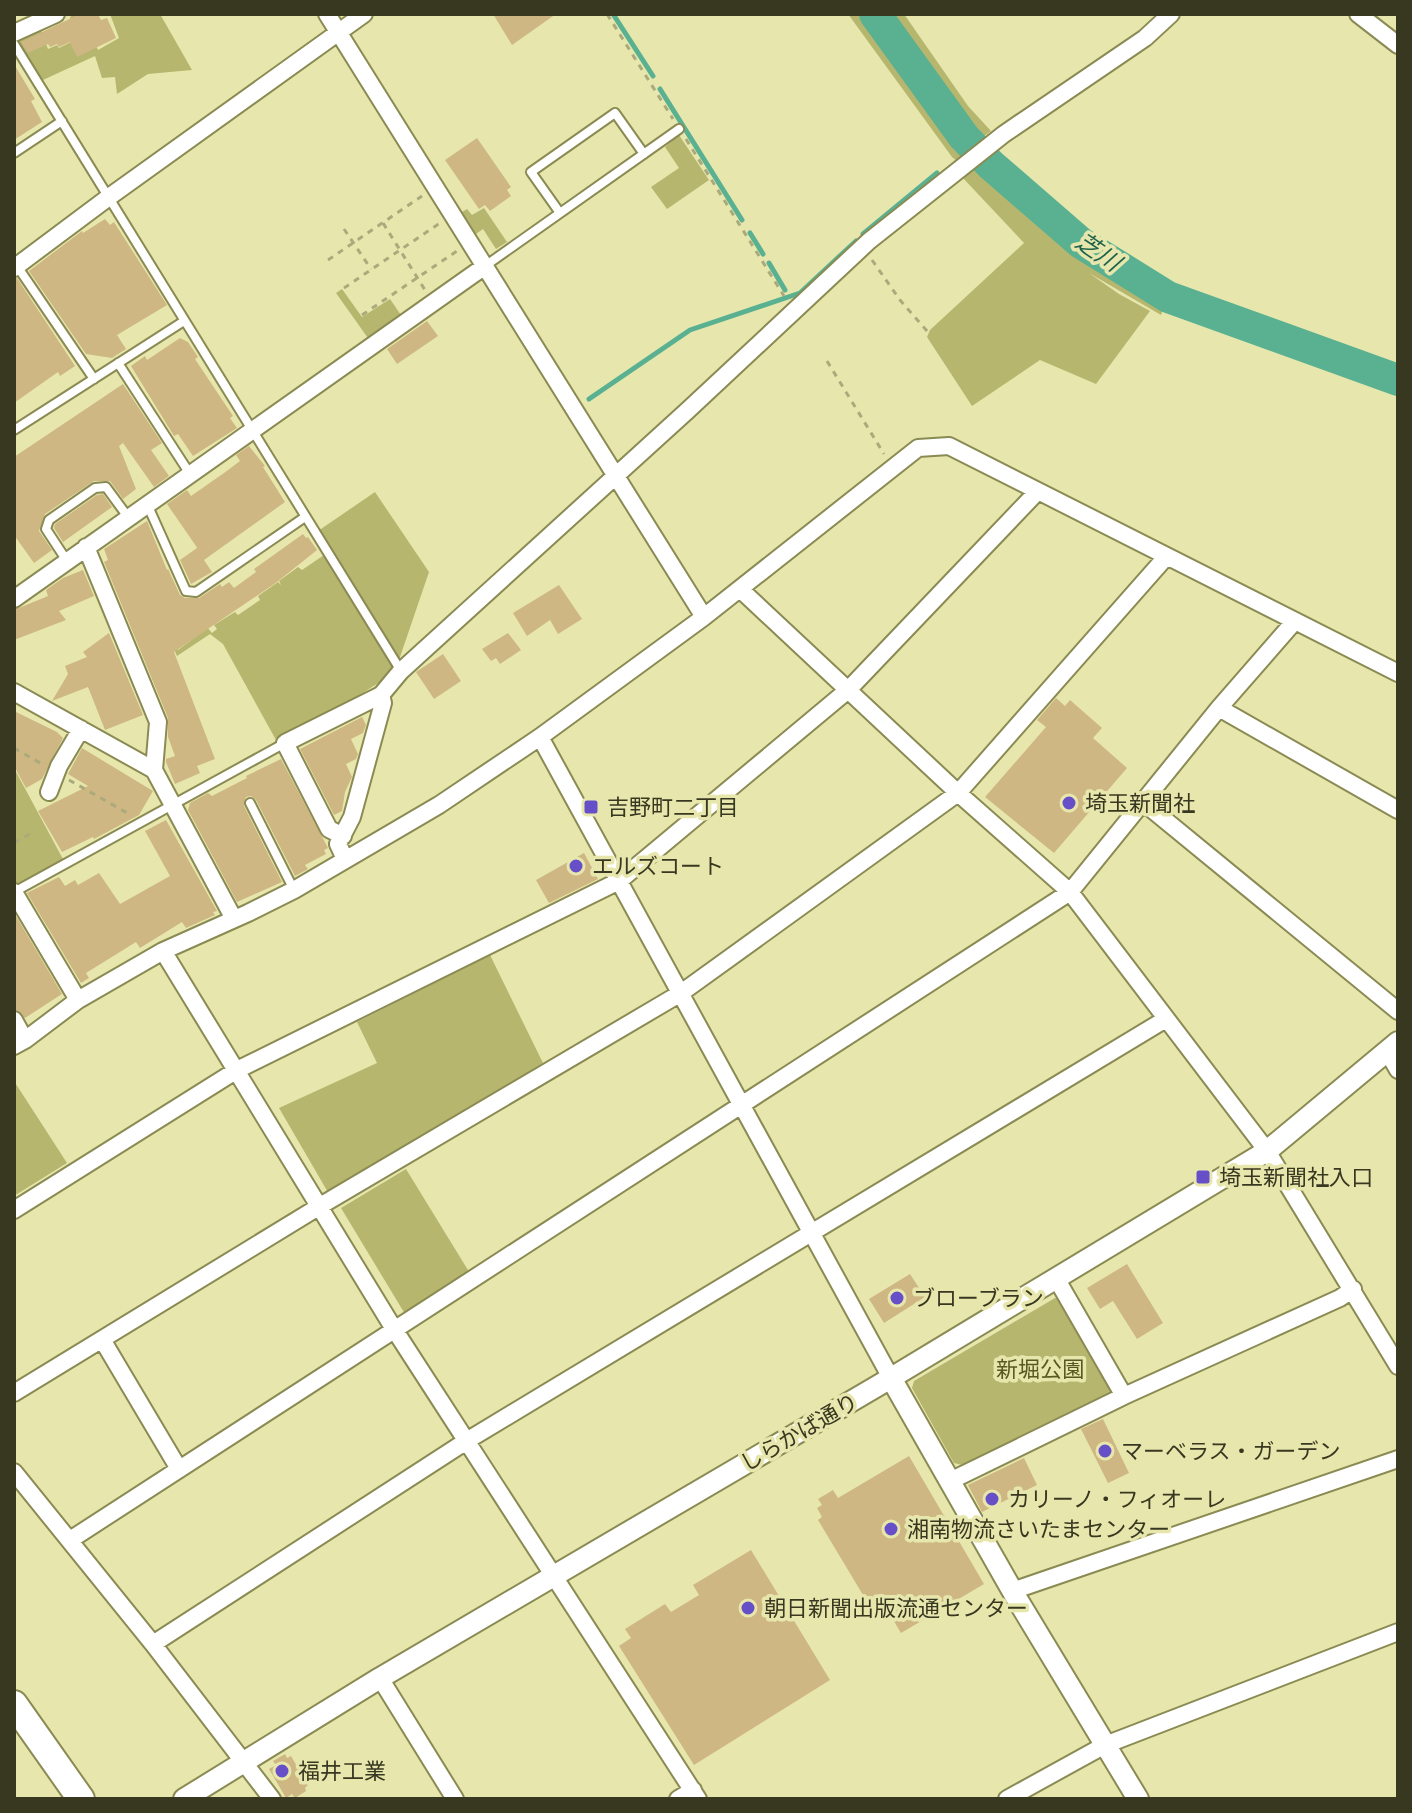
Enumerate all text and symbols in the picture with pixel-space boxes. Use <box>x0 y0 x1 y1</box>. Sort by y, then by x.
water label: 芝川 <box>1070 226 1129 279</box>
place label: 埼玉新聞社 <box>1085 790 1195 816</box>
place label: 吉野町二丁目 <box>607 794 739 820</box>
marker: 埼玉新聞社 <box>1060 794 1078 812</box>
marker: 吉野町二丁目 <box>582 798 600 816</box>
place label: エルズコート <box>592 853 724 879</box>
marker: エルズコート <box>567 857 585 875</box>
place label: 埼玉新聞社入口 <box>1219 1164 1373 1190</box>
marker: 埼玉新聞社入口 <box>1194 1168 1212 1186</box>
place label: ブローブラン <box>913 1285 1044 1311</box>
marker: ブローブラン <box>888 1289 906 1307</box>
park label: 新堀公園 <box>996 1356 1084 1382</box>
street label: しらかば通り <box>735 1388 863 1476</box>
place label: マーベラス・ガーデン <box>1121 1438 1341 1464</box>
marker: マーベラス・ガーデン <box>1096 1442 1114 1460</box>
place label: カリーノ・フィオーレ <box>1008 1486 1226 1512</box>
marker: カリーノ・フィオーレ <box>983 1490 1001 1508</box>
place label: 湘南物流さいたまセンター <box>907 1516 1170 1542</box>
marker: 湘南物流さいたまセンター <box>882 1520 900 1538</box>
place label: 朝日新聞出版流通センター <box>764 1595 1028 1621</box>
marker: 朝日新聞出版流通センター <box>739 1599 757 1617</box>
place label: 福井工業 <box>298 1758 386 1784</box>
marker: 福井工業 <box>273 1762 291 1780</box>

